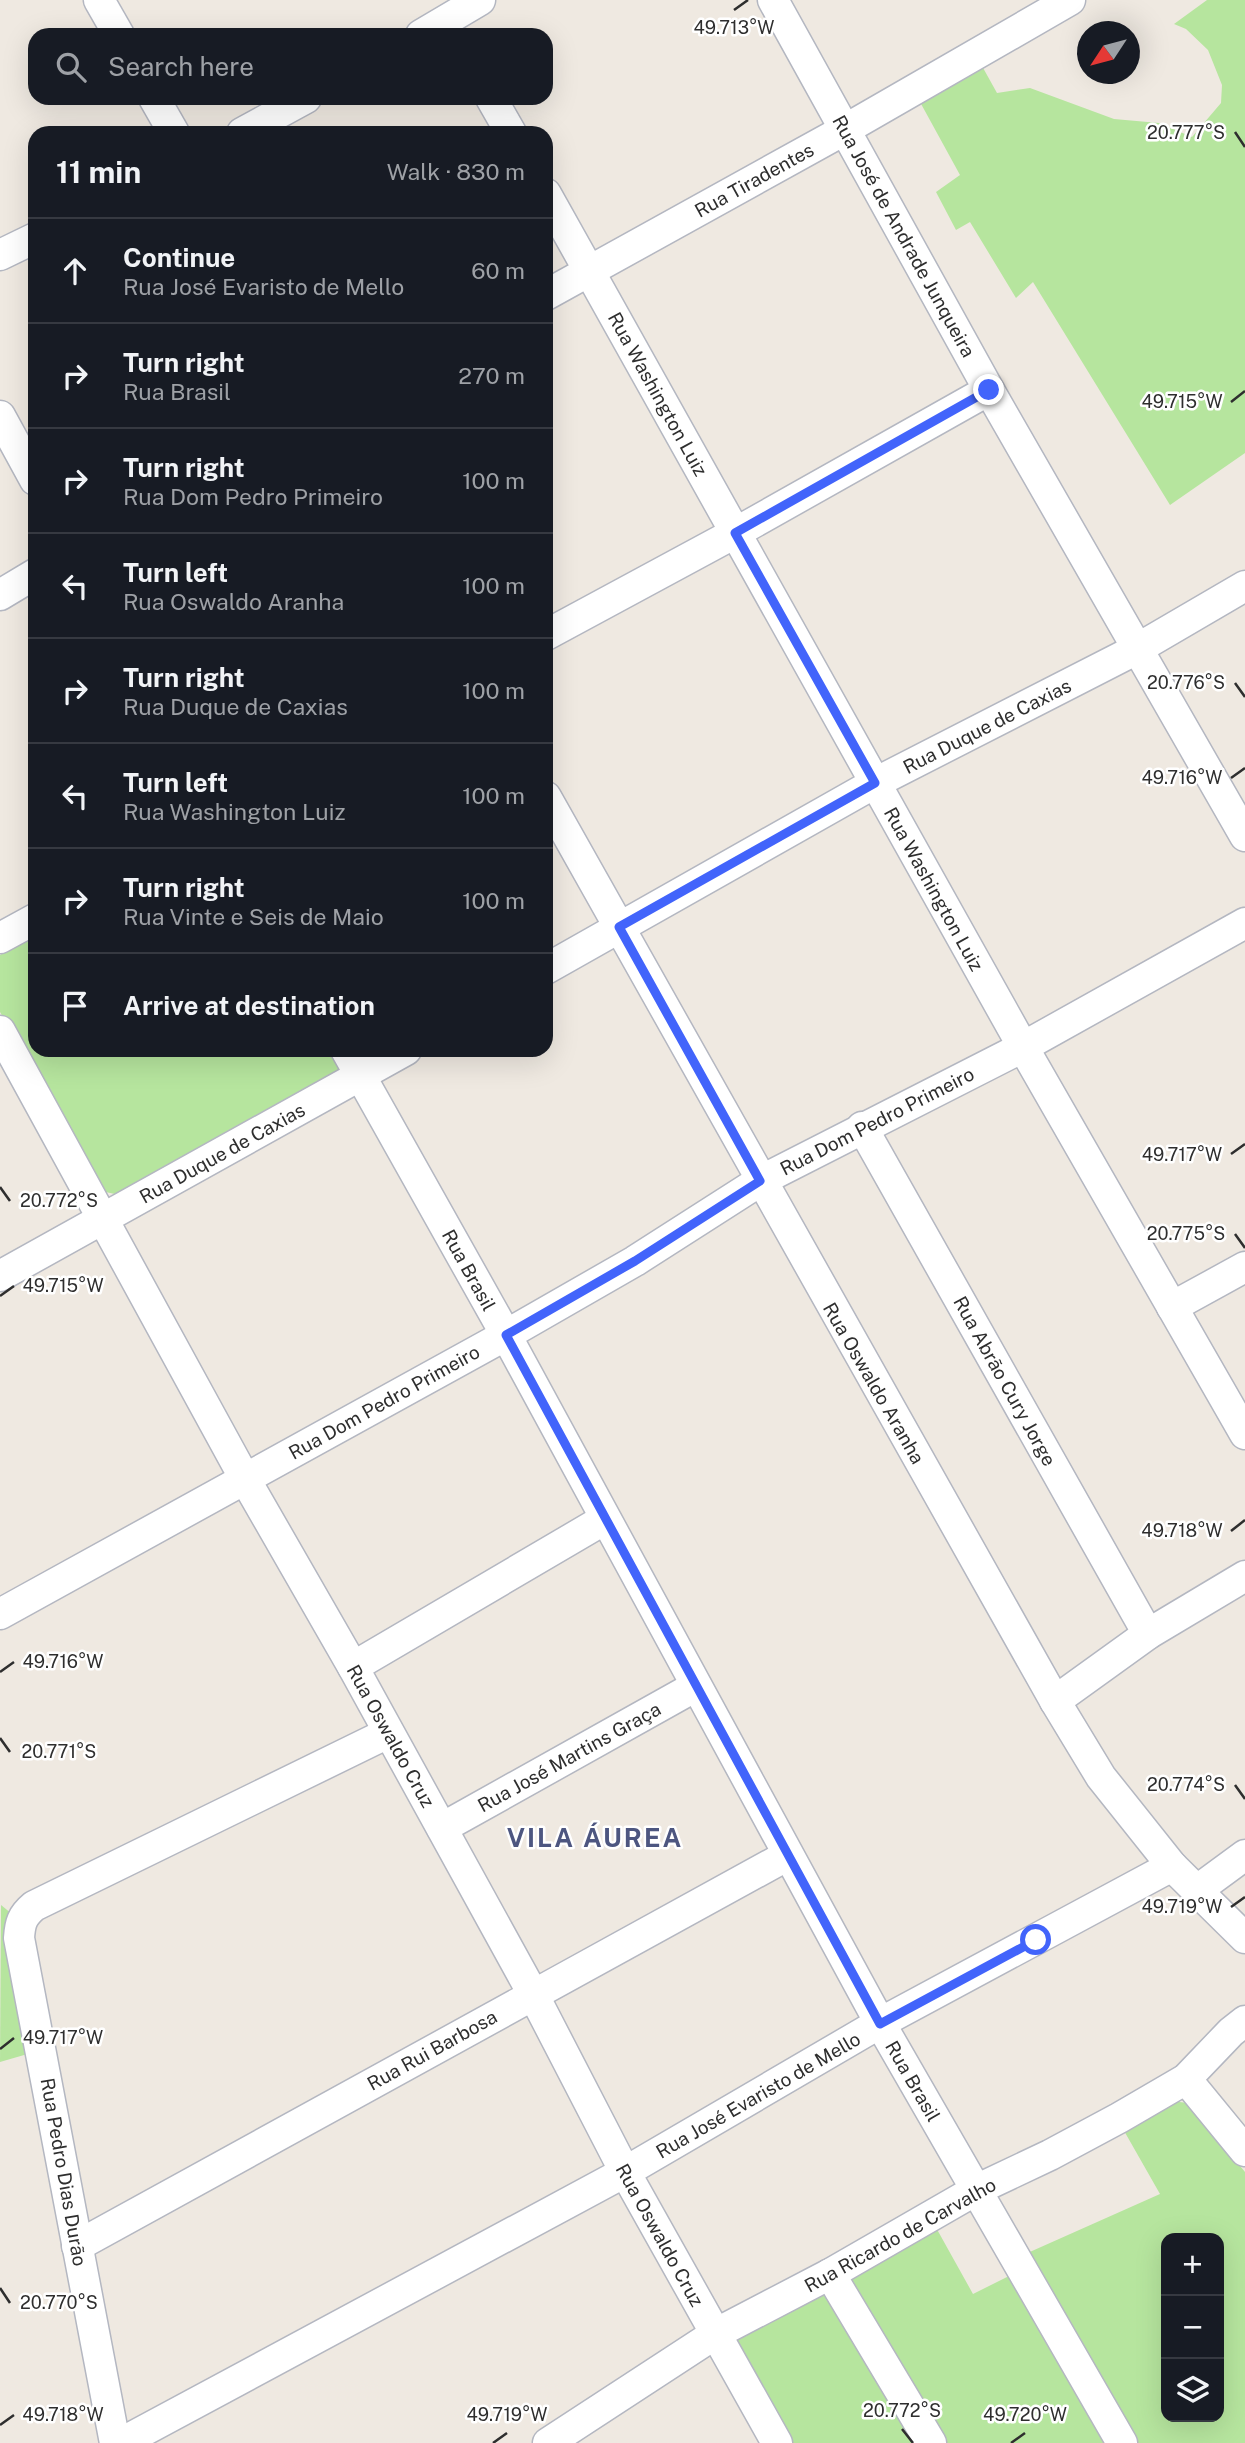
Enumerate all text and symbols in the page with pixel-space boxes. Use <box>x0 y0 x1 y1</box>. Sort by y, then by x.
text: 49.713°W <box>693 17 775 38</box>
north arrow <box>1077 21 1140 84</box>
search box <box>28 28 553 105</box>
icon: search <box>52 48 90 86</box>
text: Search here <box>108 51 254 82</box>
street label: Rua José de Andrade Junqueira <box>828 111 980 361</box>
text: 20.777°S <box>1147 122 1225 143</box>
street label: Rua Tiradentes <box>691 138 817 222</box>
text: 11 min <box>56 154 141 190</box>
text: Walk · 830 m <box>387 158 525 185</box>
text: Continue <box>123 242 235 273</box>
icon: ahead <box>56 252 94 290</box>
text: 60 m <box>471 257 525 284</box>
text: Rua José Evaristo de Mello <box>123 273 404 300</box>
street label: Rua Washington Luiz <box>604 308 712 480</box>
text: Turn right <box>123 347 245 378</box>
icon: right <box>56 357 94 395</box>
text: 270 m <box>458 362 525 389</box>
route end <box>973 374 1004 405</box>
text: Rua Brasil <box>123 378 231 405</box>
text: 49.715°W <box>1141 391 1223 412</box>
text: Turn right <box>123 452 245 483</box>
icon: right <box>56 462 94 500</box>
text: 100 m <box>462 467 525 494</box>
text: Rua Dom Pedro Primeiro <box>123 483 383 510</box>
text: Turn left <box>123 557 228 588</box>
icon: left <box>56 567 94 605</box>
text: 100 m <box>462 572 525 599</box>
text: Rua Oswaldo Aranha <box>123 588 344 615</box>
text: Turn right <box>123 662 245 693</box>
icon: right <box>56 672 94 710</box>
text: 20.776°S <box>1147 672 1225 693</box>
street label: Rua Duque de Caxias <box>899 674 1075 778</box>
text: 100 m <box>462 677 525 704</box>
text: Rua Duque de Caxias <box>123 693 348 720</box>
text: Turn left <box>123 767 228 798</box>
text: 49.716°W <box>1142 767 1222 788</box>
icon: left <box>56 777 94 815</box>
text: 100 m <box>462 782 525 809</box>
text: Rua Washington Luiz <box>123 798 346 825</box>
street label: Rua Washington Luiz <box>880 803 988 975</box>
text: Turn right <box>123 872 245 903</box>
icon: right <box>56 882 94 920</box>
text: 100 m <box>462 887 525 914</box>
text: Rua Vinte e Seis de Maio <box>123 903 384 930</box>
icon: arrive <box>56 987 94 1025</box>
text: Arrive at destination <box>123 990 375 1021</box>
street label: Rua Dom Pedro Primeiro <box>776 1062 978 1180</box>
street label: Rua Duque de Caxias <box>135 1098 309 1208</box>
text: 49.717°W <box>1142 1144 1222 1165</box>
text: 20.772°S <box>20 1190 98 1211</box>
text: 20.775°S <box>1147 1223 1225 1244</box>
street label: Rua Brasil <box>438 1226 500 1314</box>
text: 49.715°W <box>22 1275 104 1296</box>
street label: Rua Abrão Cury Jorge <box>949 1292 1061 1470</box>
street label: Rua Oswaldo Aranha <box>819 1298 929 1468</box>
street label: Rua Dom Pedro Primeiro <box>285 1340 483 1464</box>
text: 49.718°W <box>1141 1520 1223 1541</box>
text: 49.716°W <box>23 1651 103 1672</box>
street label: Rua Oswaldo Cruz <box>343 1661 439 1811</box>
street label: Rua José Martins Graça <box>474 1698 664 1816</box>
text: 20.771°S <box>22 1741 96 1762</box>
text: 20.774°S <box>1147 1774 1225 1795</box>
district label: VILA ÁUREA <box>507 1822 683 1853</box>
text: 49.719°W <box>1142 1896 1222 1917</box>
route start <box>1020 1924 1051 1955</box>
street label: Rua Rui Barbosa <box>363 2005 501 2095</box>
text: 49.717°W <box>23 2027 103 2048</box>
street label: Rua José Evaristo de Mello <box>652 2027 864 2163</box>
street label: Rua Brasil <box>881 2037 945 2125</box>
street label: Rua Pedro Dias Durão <box>37 2076 91 2268</box>
street label: Rua Oswaldo Cruz <box>612 2160 708 2310</box>
street label: Rua Ricardo de Carvalho <box>800 2173 1000 2297</box>
map controls <box>1161 2233 1224 2422</box>
button: + <box>1161 2233 1224 2296</box>
text: 20.770°S <box>20 2292 98 2313</box>
button: − <box>1161 2296 1224 2359</box>
button: layers <box>1161 2359 1224 2422</box>
text: 20.772°S <box>863 2400 941 2421</box>
text: 49.718°W <box>22 2404 104 2425</box>
text: 49.719°W <box>467 2404 547 2425</box>
text: 49.720°W <box>983 2404 1067 2425</box>

